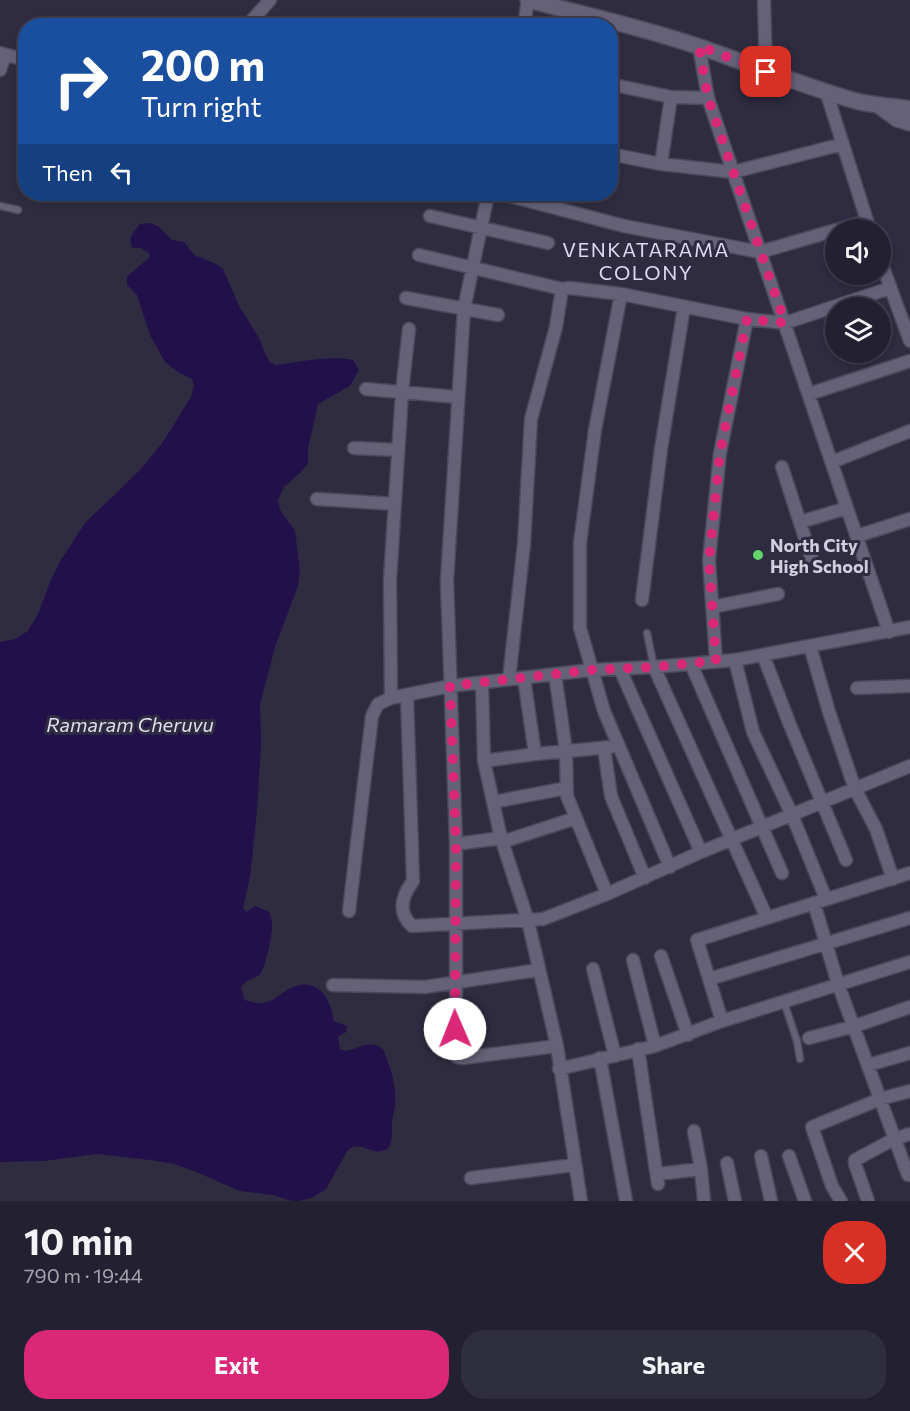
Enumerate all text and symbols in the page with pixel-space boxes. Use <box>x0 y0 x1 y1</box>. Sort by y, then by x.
text: 200 m <box>141 38 265 90</box>
icon: right <box>42 42 120 120</box>
pin <box>740 46 791 97</box>
icon: arrive <box>749 55 782 88</box>
text: Turn right <box>141 90 261 123</box>
icon: left <box>105 156 138 189</box>
text: Then <box>42 159 93 186</box>
map controls <box>825 219 891 363</box>
button: sound <box>825 219 891 285</box>
district label: VENKATARAMA COLONY <box>562 237 730 284</box>
button: layers <box>825 297 891 363</box>
place label: North City High School <box>770 534 869 577</box>
marker: North City High School <box>751 548 765 562</box>
water label: Ramaram Cheruvu <box>46 712 214 736</box>
position arrow <box>423 997 487 1061</box>
text: 10 min <box>24 1218 133 1262</box>
button: close <box>823 1221 886 1284</box>
text: 790 m · 19:44 <box>24 1263 143 1287</box>
button: Exit <box>24 1330 449 1399</box>
button: Share <box>461 1330 886 1399</box>

